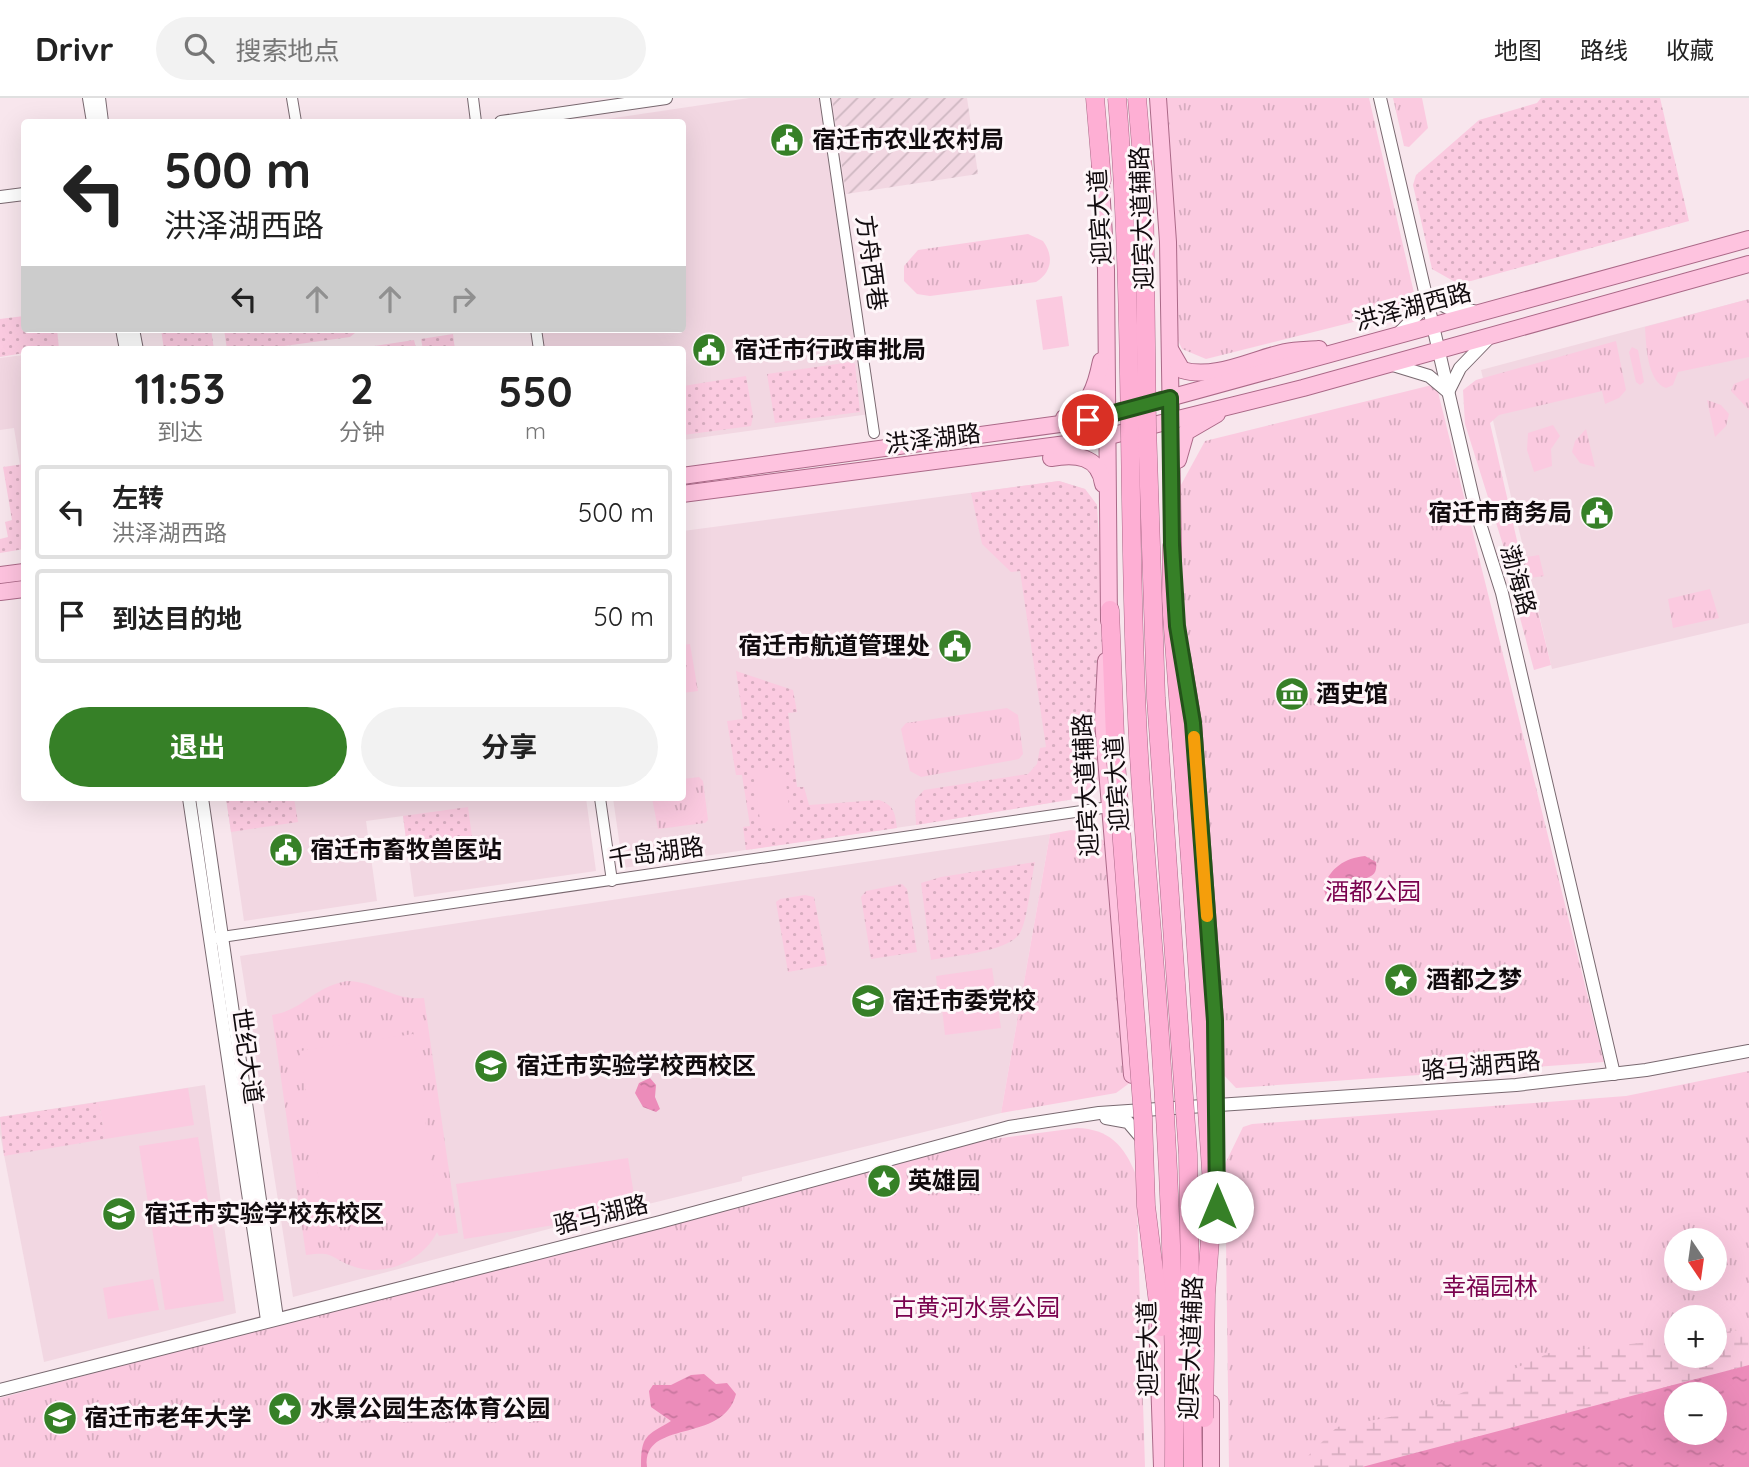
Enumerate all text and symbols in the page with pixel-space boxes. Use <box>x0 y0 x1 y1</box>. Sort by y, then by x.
search box <box>156 17 646 80</box>
text: Drivr <box>35 28 114 69</box>
icon: search <box>180 29 218 67</box>
text: 搜索地点 <box>236 34 340 67</box>
text: 地图 <box>1494 35 1542 65</box>
text: 路线 <box>1580 35 1628 65</box>
text: 收藏 <box>1666 35 1714 65</box>
public building icon: 宿迁市农业农村局 <box>768 121 806 159</box>
place label: 宿迁市农业农村局 <box>812 124 1004 154</box>
text: 500 m <box>164 139 311 200</box>
street label: 迎宾大道辅路 <box>1123 146 1159 291</box>
icon: left <box>49 147 140 238</box>
street label: 迎宾大道 <box>1082 168 1116 266</box>
text: 洪泽湖西路 <box>164 205 324 245</box>
street label: 方舟西巷 <box>850 213 894 312</box>
street label: 洪泽湖西路 <box>1351 276 1475 336</box>
icon: left <box>225 280 263 318</box>
icon: ahead <box>298 280 336 318</box>
icon: ahead <box>371 280 409 318</box>
icon: right <box>444 280 482 318</box>
public building icon: 宿迁市行政审批局 <box>690 331 728 369</box>
place label: 宿迁市行政审批局 <box>734 334 926 364</box>
text: 11:53 <box>134 362 225 415</box>
text: 2 <box>350 362 374 415</box>
text: 550 <box>498 365 572 418</box>
pin <box>1058 390 1118 450</box>
icon: arrive <box>1069 401 1107 439</box>
text: m <box>525 416 546 445</box>
text: 到达 <box>157 417 203 446</box>
text: 分钟 <box>339 417 385 446</box>
street label: 洪泽湖路 <box>883 417 982 459</box>
text: 左转 <box>112 481 164 514</box>
icon: left <box>53 493 91 531</box>
public building icon: 宿迁市商务局 <box>1578 494 1616 532</box>
text: 500 m <box>578 496 654 529</box>
place label: 宿迁市商务局 <box>1428 497 1572 527</box>
text: 洪泽湖西路 <box>112 518 227 547</box>
street label: 渤海路 <box>1495 541 1543 618</box>
icon: arrive <box>53 597 91 635</box>
text: 50 m <box>594 600 654 633</box>
text: 到达目的地 <box>112 602 242 635</box>
public building icon: 宿迁市航道管理处 <box>936 627 974 665</box>
place label: 宿迁市航道管理处 <box>738 630 930 660</box>
museum icon: 酒史馆 <box>1273 675 1311 713</box>
place label: 酒史馆 <box>1316 678 1388 708</box>
button: 退出 <box>49 707 347 787</box>
button: 分享 <box>361 707 658 787</box>
street label: 迎宾大道辅路 <box>1066 712 1104 858</box>
street label: 迎宾大道 <box>1098 735 1134 833</box>
street label: 千岛湖路 <box>606 830 705 874</box>
public building icon: 宿迁市畜牧兽医站 <box>267 831 305 869</box>
place label: 宿迁市畜牧兽医站 <box>310 834 502 864</box>
park label: 酒都公园 <box>1325 876 1421 906</box>
place icon: 酒都之梦 <box>1382 961 1420 999</box>
place label: 酒都之梦 <box>1426 964 1522 994</box>
school or university icon: 宿迁市委党校 <box>849 982 887 1020</box>
place label: 宿迁市委党校 <box>892 985 1036 1015</box>
street label: 世纪大道 <box>226 1006 270 1105</box>
street label: 骆马湖西路 <box>1420 1045 1542 1085</box>
school or university icon: 宿迁市实验学校西校区 <box>472 1047 510 1085</box>
place label: 宿迁市实验学校西校区 <box>516 1050 756 1080</box>
place icon: 英雄园 <box>865 1162 903 1200</box>
place label: 英雄园 <box>908 1165 980 1195</box>
position arrow <box>1180 1170 1254 1244</box>
street label: 骆马湖路 <box>551 1188 651 1240</box>
school or university icon: 宿迁市实验学校东校区 <box>100 1195 138 1233</box>
place label: 宿迁市实验学校东校区 <box>144 1198 384 1228</box>
north arrow <box>1664 1228 1727 1292</box>
map controls <box>1664 1228 1727 1445</box>
park label: 幸福园林 <box>1442 1271 1538 1301</box>
street label: 迎宾大道辅路 <box>1172 1275 1208 1420</box>
park label: 古黄河水景公园 <box>892 1292 1060 1322</box>
street label: 迎宾大道 <box>1131 1301 1163 1397</box>
button: + <box>1664 1305 1727 1368</box>
button: − <box>1664 1382 1727 1445</box>
place icon: 水景公园生态体育公园 <box>266 1390 304 1428</box>
place label: 水景公园生态体育公园 <box>310 1393 550 1423</box>
school or university icon: 宿迁市老年大学 <box>41 1399 79 1437</box>
place label: 宿迁市老年大学 <box>84 1402 252 1432</box>

